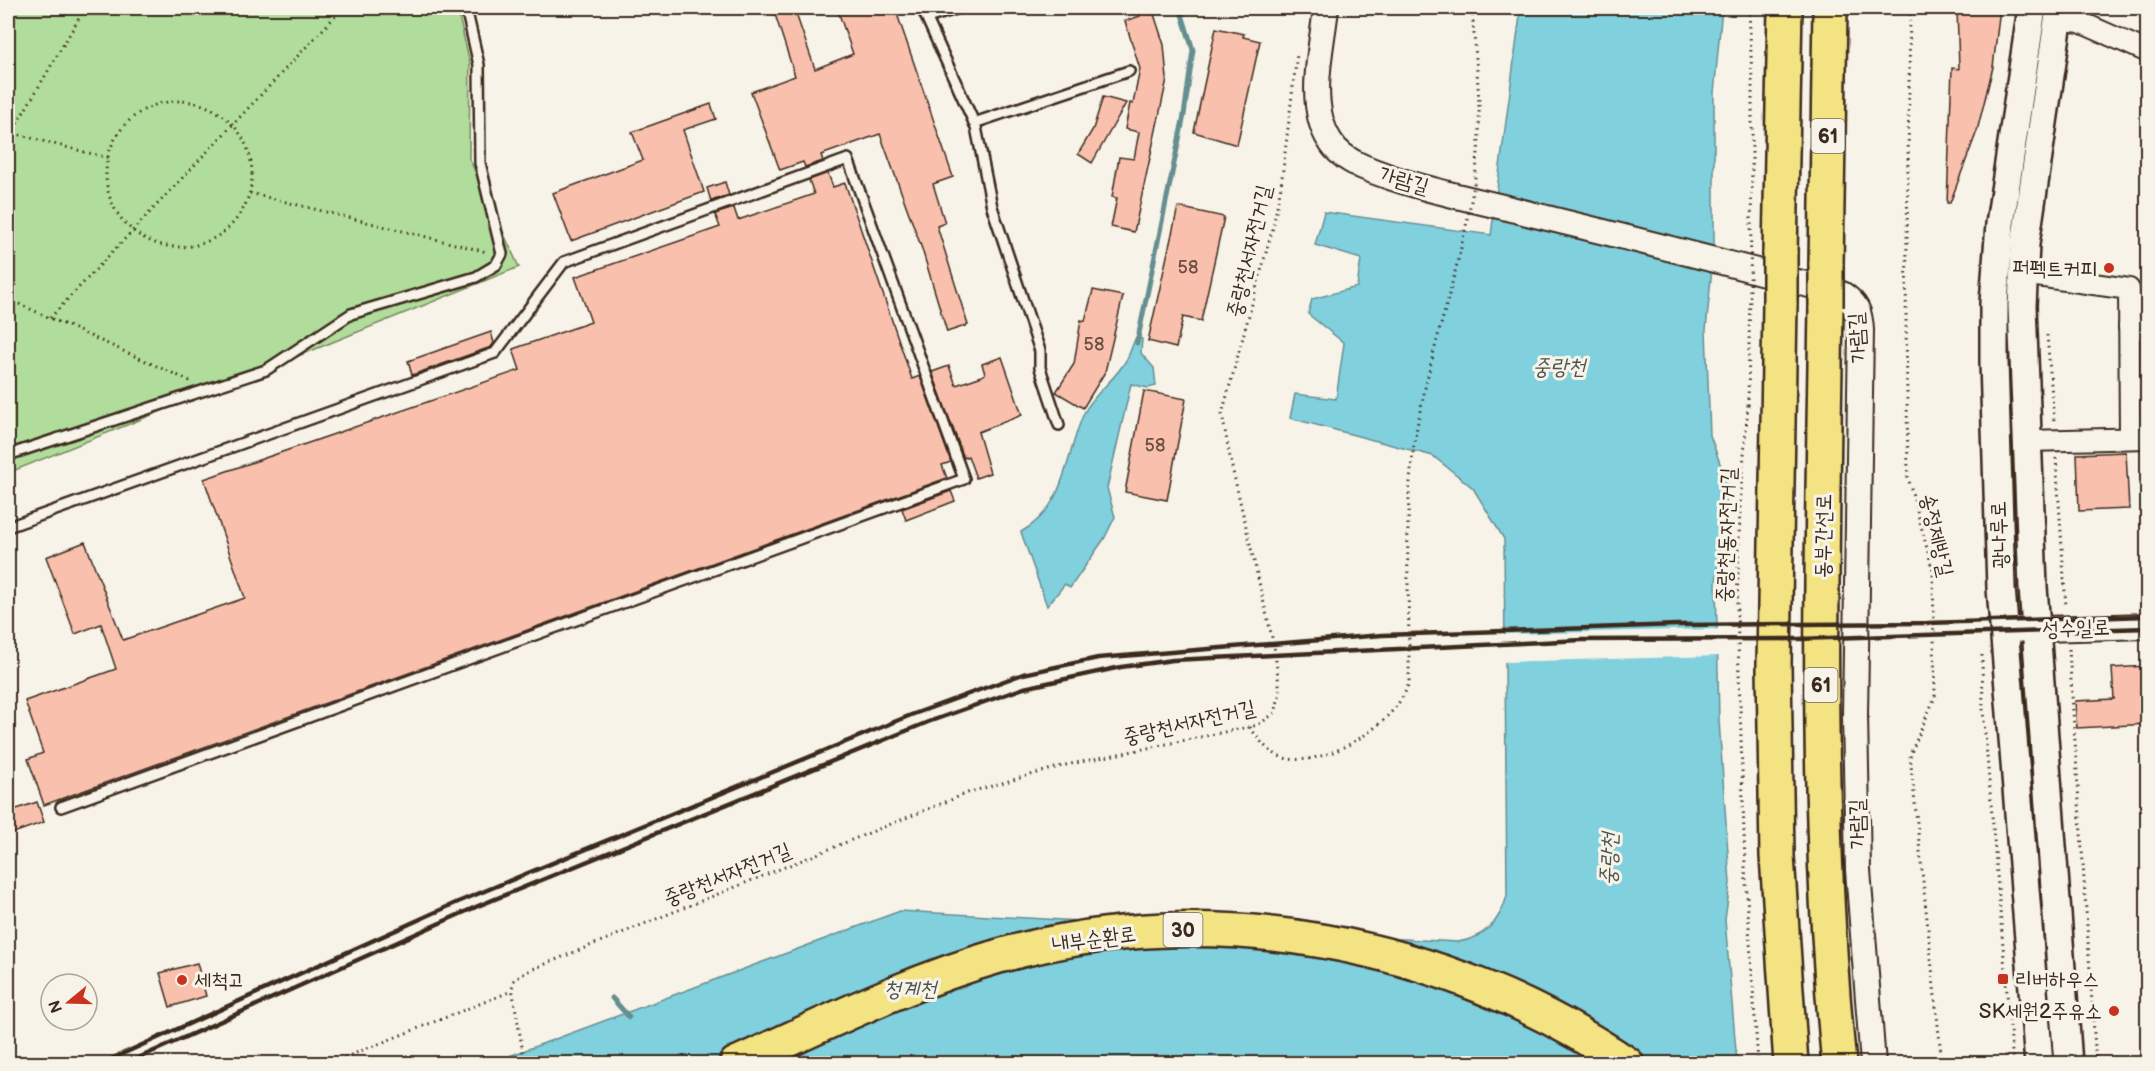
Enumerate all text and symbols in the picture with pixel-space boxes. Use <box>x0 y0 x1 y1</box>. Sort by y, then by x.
road number: 61 <box>1812 119 1844 153</box>
street label: 가람길 <box>1376 161 1432 200</box>
street label: 중랑천서자전거길 <box>1222 182 1277 320</box>
place label: 퍼펙트커피 <box>2013 256 2097 281</box>
house number: 58 <box>1178 257 1198 278</box>
marker: 퍼펙트커피 <box>2102 261 2116 275</box>
street label: 가람길 <box>1843 312 1872 364</box>
house number: 58 <box>1084 334 1104 355</box>
water label: 중랑천 <box>1532 354 1588 381</box>
house number: 58 <box>1145 435 1165 456</box>
street label: 중랑천동자전거길 <box>1712 467 1741 603</box>
street label: 송정제방길 <box>1915 491 1958 579</box>
street label: 동부간선로 <box>1810 494 1837 578</box>
street label: 광나루로 <box>1986 501 2013 569</box>
street label: 성수일로 <box>2042 615 2110 642</box>
road number: 61 <box>1804 668 1838 702</box>
street label: 중랑천서자전거길 <box>1120 695 1258 750</box>
street label: 가람길 <box>1845 798 1870 850</box>
water label: 중랑천 <box>1595 830 1624 886</box>
street label: 중랑천서자전거길 <box>660 838 795 911</box>
road number: 30 <box>1164 913 1202 947</box>
street label: 내부순환로 <box>1050 921 1138 958</box>
place label: 리버하우스 <box>2015 967 2100 992</box>
place label: 세척고 <box>194 968 245 993</box>
north arrow <box>39 972 99 1032</box>
marker: 리버하우스 <box>1996 972 2010 986</box>
marker: 세척고 <box>175 973 189 987</box>
water label: 청계천 <box>883 976 939 1003</box>
text: N <box>45 998 67 1015</box>
place label: SK세원2주유소 <box>1979 999 2102 1024</box>
marker: SK세원2주유소 <box>2107 1004 2121 1018</box>

